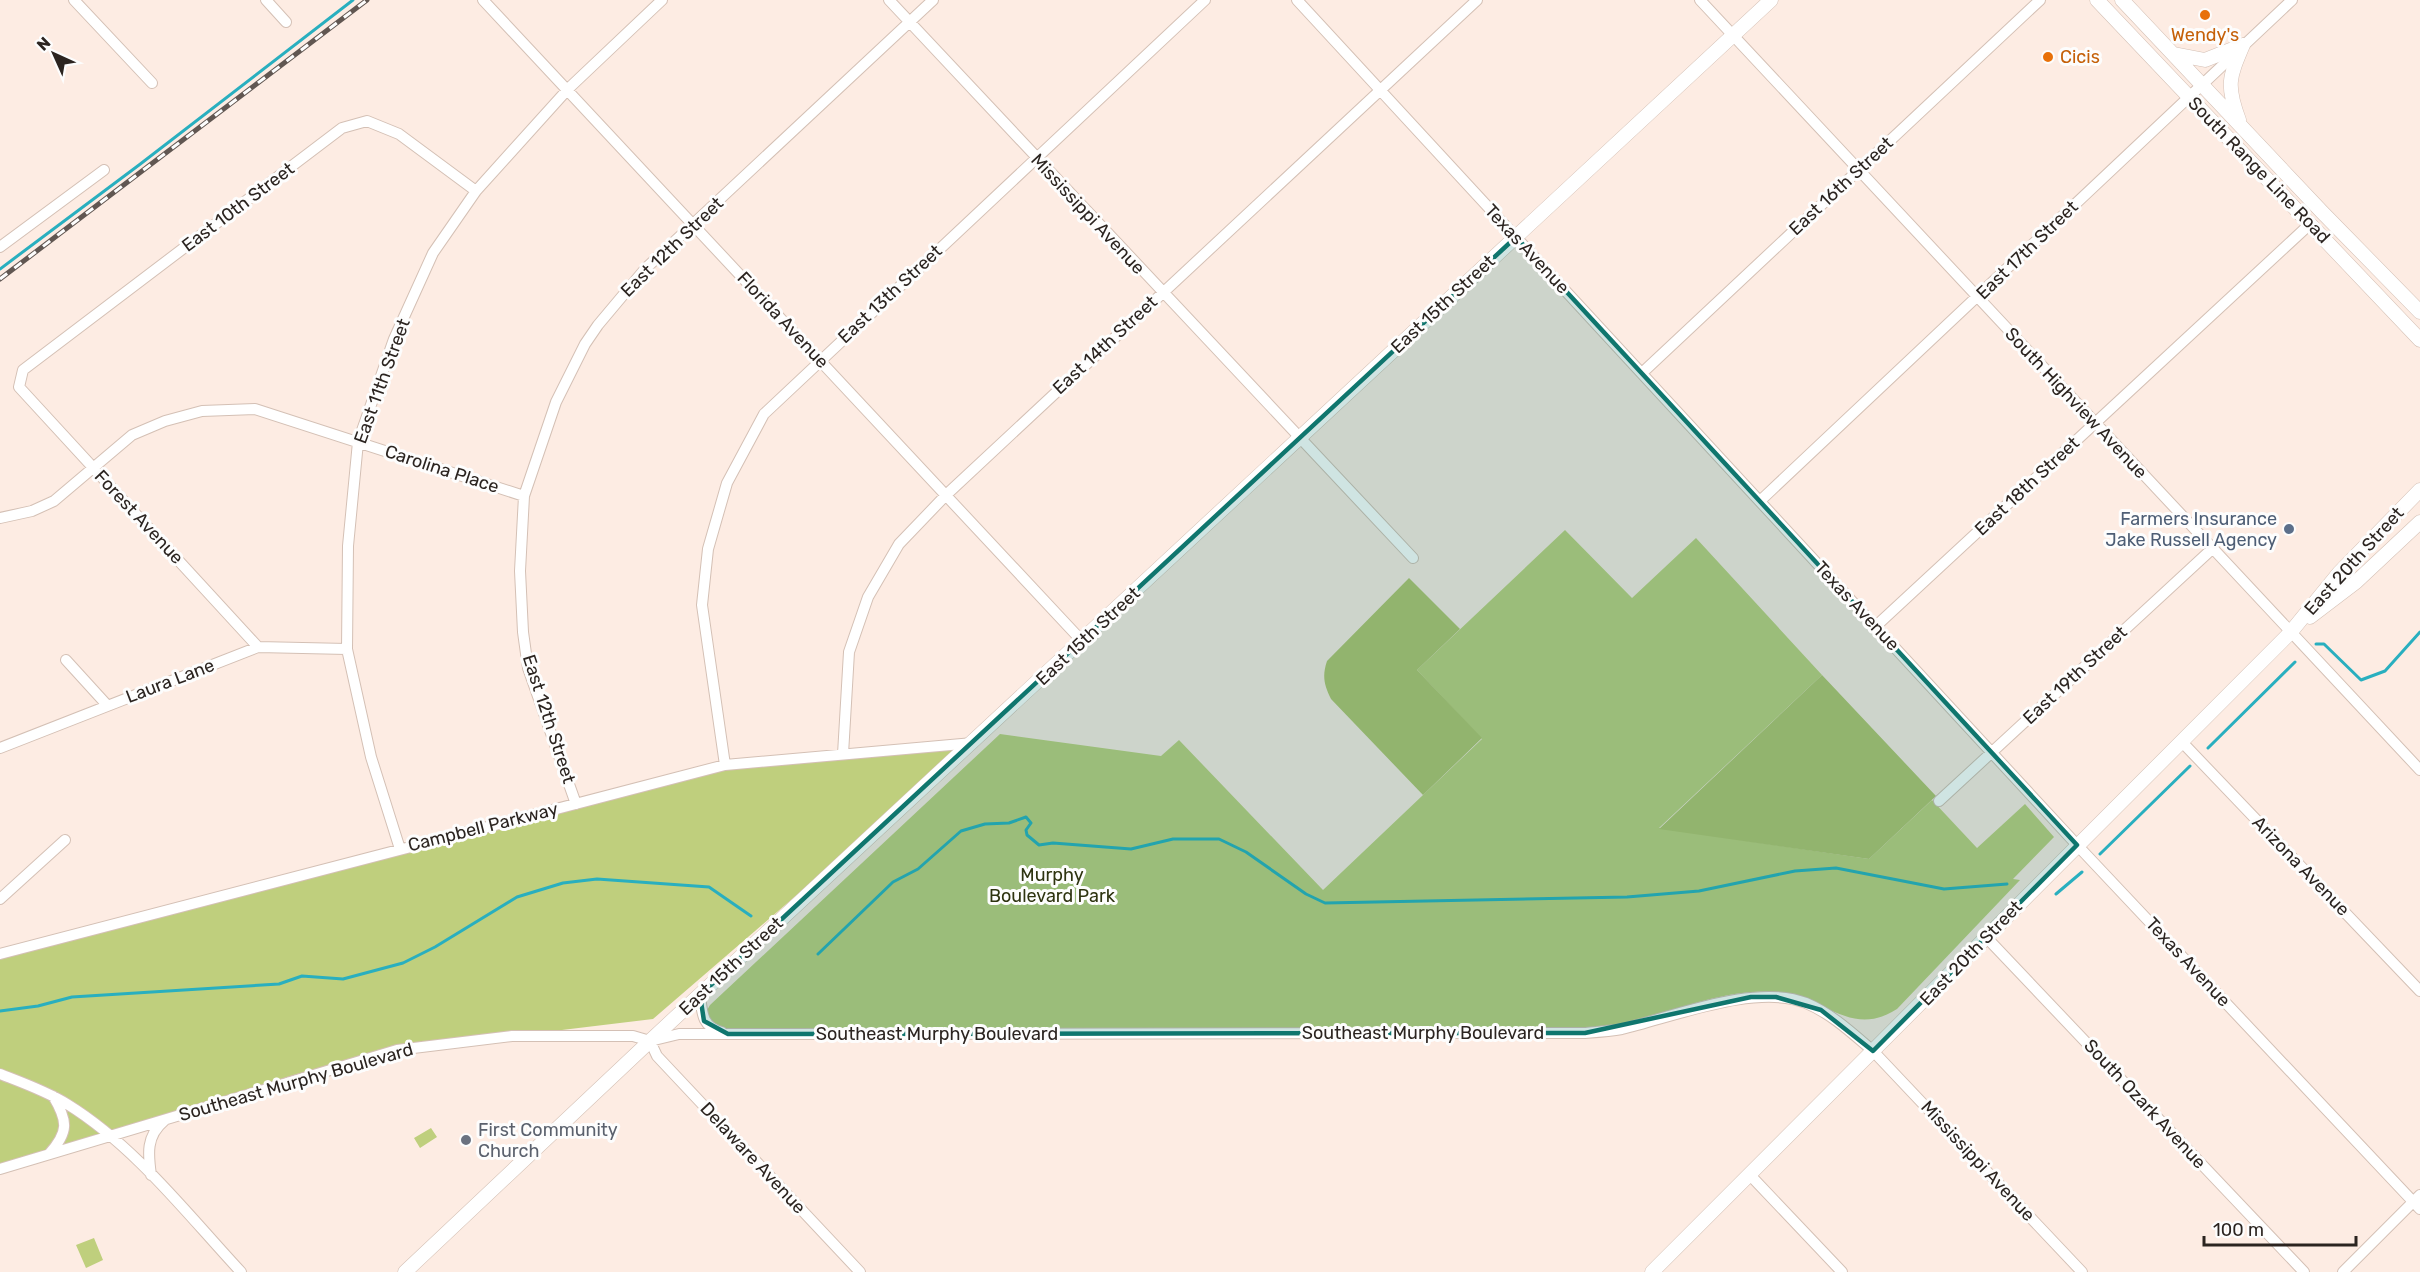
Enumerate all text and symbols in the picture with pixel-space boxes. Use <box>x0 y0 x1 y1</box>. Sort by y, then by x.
marker: Wendy's <box>2198 8 2212 22</box>
north arrow <box>24 24 84 84</box>
place label: Wendy's <box>2171 24 2239 46</box>
text: N <box>33 33 55 55</box>
place label: Cicis <box>2060 46 2100 68</box>
marker: Cicis <box>2041 50 2055 64</box>
street label: South Range Line Road <box>2183 92 2335 248</box>
street label: East 16th Street <box>1784 132 1898 240</box>
street label: Mississippi Avenue <box>1026 149 1150 279</box>
street label: East 10th Street <box>177 158 299 256</box>
street label: East 12th Street <box>616 192 728 302</box>
street label: East 17th Street <box>1972 196 2082 304</box>
street label: Texas Avenue <box>1480 200 1574 298</box>
street label: East 13th Street <box>833 240 947 348</box>
street label: East 15th Street <box>1386 250 1500 358</box>
street label: Florida Avenue <box>733 267 833 373</box>
street label: East 14th Street <box>1048 291 1162 399</box>
street label: East 11th Street <box>349 316 415 446</box>
street label: South Highview Avenue <box>2000 323 2152 483</box>
street label: East 18th Street <box>1970 432 2084 540</box>
street label: Carolina Place <box>382 440 502 498</box>
street label: Forest Avenue <box>90 465 188 569</box>
street label: East 20th Street <box>2300 502 2408 620</box>
place label: Farmers Insurance Jake Russell Agency <box>2105 508 2277 551</box>
marker: Farmers Insurance Jake Russell Agency <box>2282 522 2296 536</box>
street label: Texas Avenue <box>1810 557 1904 655</box>
street label: East 15th Street <box>1031 582 1145 690</box>
street label: East 19th Street <box>2018 621 2132 729</box>
street label: East 12th Street <box>518 652 580 786</box>
street label: Laura Lane <box>123 654 217 708</box>
street label: Campbell Parkway <box>406 798 560 856</box>
street label: Arizona Avenue <box>2248 811 2354 921</box>
park label: Murphy Boulevard Park <box>989 864 1116 907</box>
street label: East 20th Street <box>1915 896 2027 1010</box>
street label: East 15th Street <box>674 912 788 1020</box>
street label: Texas Avenue <box>2141 913 2235 1011</box>
street label: Southeast Murphy Boulevard <box>1302 1022 1544 1044</box>
street label: Southeast Murphy Boulevard <box>816 1023 1058 1045</box>
street label: South Ozark Avenue <box>2079 1035 2211 1173</box>
street label: Southeast Murphy Boulevard <box>176 1038 416 1126</box>
street label: Mississippi Avenue <box>1916 1096 2040 1226</box>
street label: Delaware Avenue <box>696 1098 810 1218</box>
place label: First Community Church <box>478 1119 618 1162</box>
marker: First Community Church <box>459 1133 473 1147</box>
scale bar <box>2204 1209 2356 1247</box>
text: 100 m <box>2213 1219 2264 1241</box>

